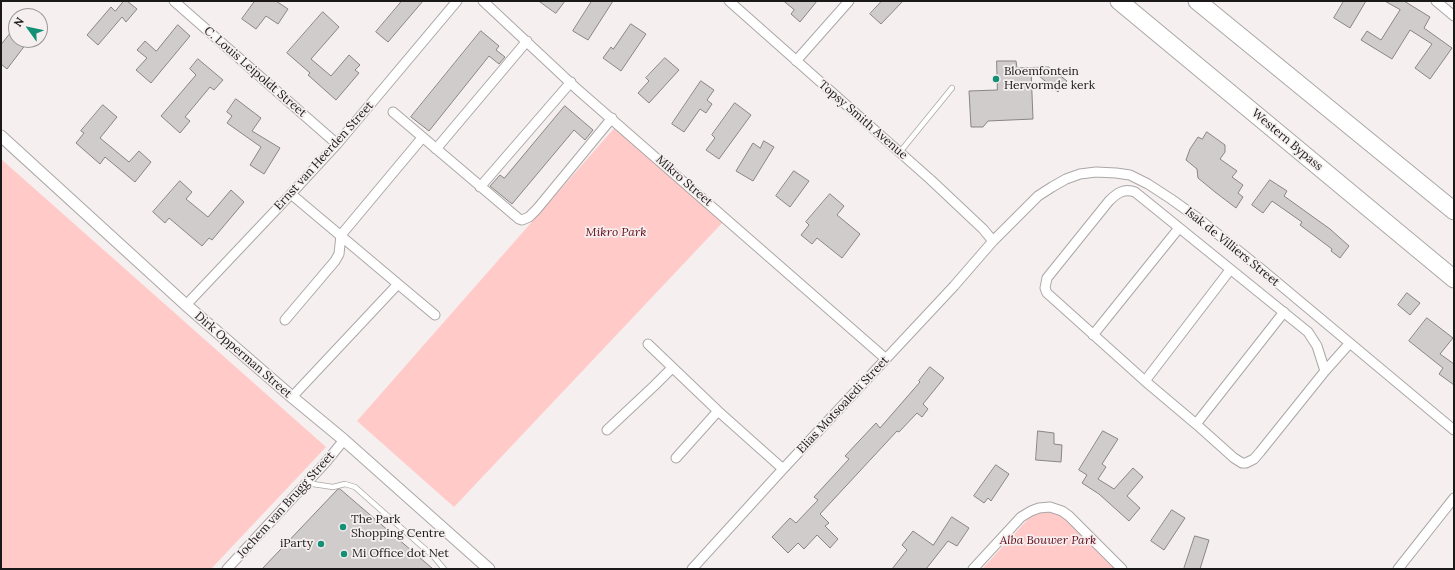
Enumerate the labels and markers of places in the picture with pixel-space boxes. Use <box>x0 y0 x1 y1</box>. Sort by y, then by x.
place label: Bloemfontein Hervormde kerk <box>1004 65 1095 93</box>
marker: Bloemfontein Hervormde kerk <box>991 74 1001 84</box>
place label: The Park Shopping Centre <box>351 513 445 541</box>
marker: The Park Shopping Centre <box>338 522 348 532</box>
place label: iParty <box>280 537 313 551</box>
marker: iParty <box>316 539 326 549</box>
place label: Mi Office dot Net <box>352 547 449 561</box>
marker: Mi Office dot Net <box>339 549 349 559</box>

